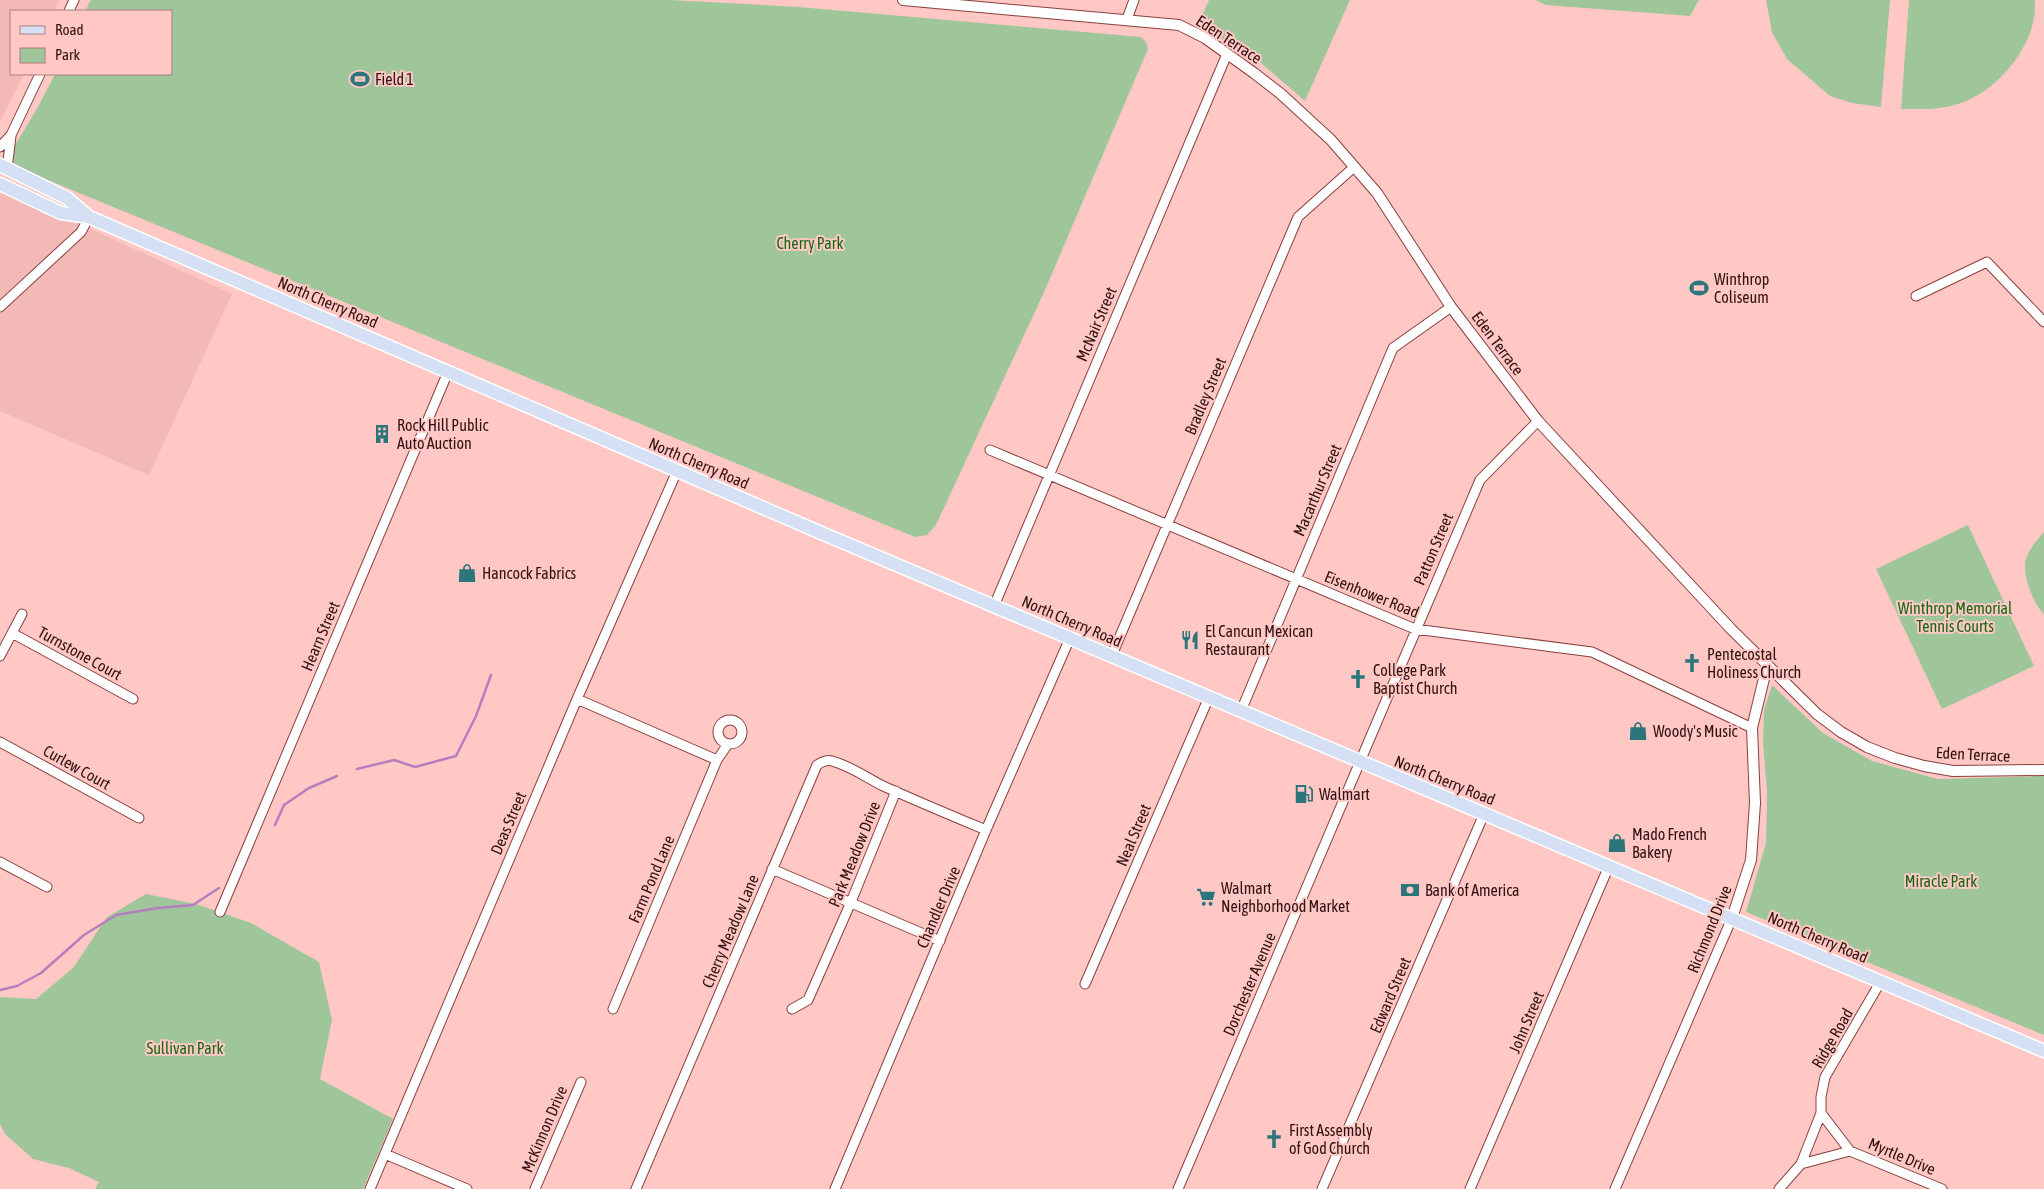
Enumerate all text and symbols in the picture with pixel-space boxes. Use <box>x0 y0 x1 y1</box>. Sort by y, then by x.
legend <box>10 10 172 75</box>
street label: Eden Terrace <box>1193 11 1265 67</box>
text: Road <box>55 21 84 38</box>
text: Park <box>55 46 80 63</box>
sports icon: Field 1 <box>349 68 371 90</box>
place label: Field 1 <box>375 70 414 88</box>
park label: Cherry Park <box>776 234 844 253</box>
place label: Winthrop Coliseum <box>1714 270 1769 306</box>
street label: North Cherry Road <box>275 273 381 332</box>
sports icon: Winthrop Coliseum <box>1688 277 1710 299</box>
street label: McNair Street <box>1072 284 1120 364</box>
street label: Eden Terrace <box>1468 308 1528 378</box>
street label: Bradley Street <box>1181 354 1230 438</box>
place label: Rock Hill Public Auto Auction <box>397 416 488 452</box>
building icon: Rock Hill Public Auto Auction <box>371 423 393 445</box>
street label: North Cherry Road <box>646 434 752 493</box>
street label: Macarthur Street <box>1290 441 1345 539</box>
street label: Patton Street <box>1410 510 1456 588</box>
shop icon: Hancock Fabrics <box>456 562 478 584</box>
place label: Hancock Fabrics <box>482 564 577 582</box>
street label: Eisenhower Road <box>1322 567 1422 621</box>
street label: North Cherry Road <box>1019 592 1125 651</box>
street label: Hearn Street <box>297 598 343 673</box>
park label: Winthrop Memorial Tennis Courts <box>1898 599 2013 635</box>
place label: El Cancun Mexican Restaurant <box>1205 622 1313 658</box>
street label: Turnstone Court <box>35 623 125 684</box>
restaurant icon: El Cancun Mexican Restaurant <box>1179 629 1201 651</box>
place label: Pentecostal Holiness Church <box>1707 645 1801 681</box>
church icon: Pentecostal Holiness Church <box>1681 652 1703 674</box>
place label: College Park Baptist Church <box>1373 661 1457 698</box>
church icon: College Park Baptist Church <box>1347 668 1369 690</box>
shop icon: Woody's Music <box>1627 720 1649 742</box>
place label: Woody's Music <box>1653 722 1738 741</box>
street label: Curlew Court <box>40 741 114 793</box>
street label: Eden Terrace <box>1935 743 2011 765</box>
street label: North Cherry Road <box>1392 752 1498 809</box>
fuel station icon: Walmart <box>1293 783 1315 805</box>
place label: Walmart <box>1319 785 1370 803</box>
street label: Deas Street <box>487 788 529 857</box>
street label: Park Meadow Drive <box>825 799 883 909</box>
street label: Neal Street <box>1112 801 1154 869</box>
place label: Mado French Bakery <box>1632 825 1707 862</box>
street label: Farm Pond Lane <box>624 832 678 926</box>
shop icon: Mado French Bakery <box>1606 832 1628 854</box>
street label: Chandler Drive <box>913 863 963 951</box>
street label: Cherry Meadow Lane <box>698 872 763 991</box>
park label: Miracle Park <box>1905 872 1977 890</box>
place label: Walmart Neighborhood Market <box>1221 879 1350 916</box>
bank icon: Bank of America <box>1399 879 1421 901</box>
place label: Bank of America <box>1425 881 1520 899</box>
street label: Richmond Drive <box>1683 883 1735 975</box>
supermarket icon: Walmart Neighborhood Market <box>1195 886 1217 908</box>
street label: North Cherry Road <box>1765 908 1871 967</box>
street label: Dorchester Avenue <box>1219 930 1279 1038</box>
street label: Edward Street <box>1366 954 1414 1036</box>
street label: John Street <box>1505 988 1547 1056</box>
street label: Ridge Road <box>1808 1005 1857 1072</box>
park label: Sullivan Park <box>146 1039 224 1057</box>
street label: McKinnon Drive <box>518 1083 570 1175</box>
place label: First Assembly of God Church <box>1289 1121 1373 1157</box>
church icon: First Assembly of God Church <box>1263 1128 1285 1150</box>
street label: Myrtle Drive <box>1865 1134 1938 1179</box>

